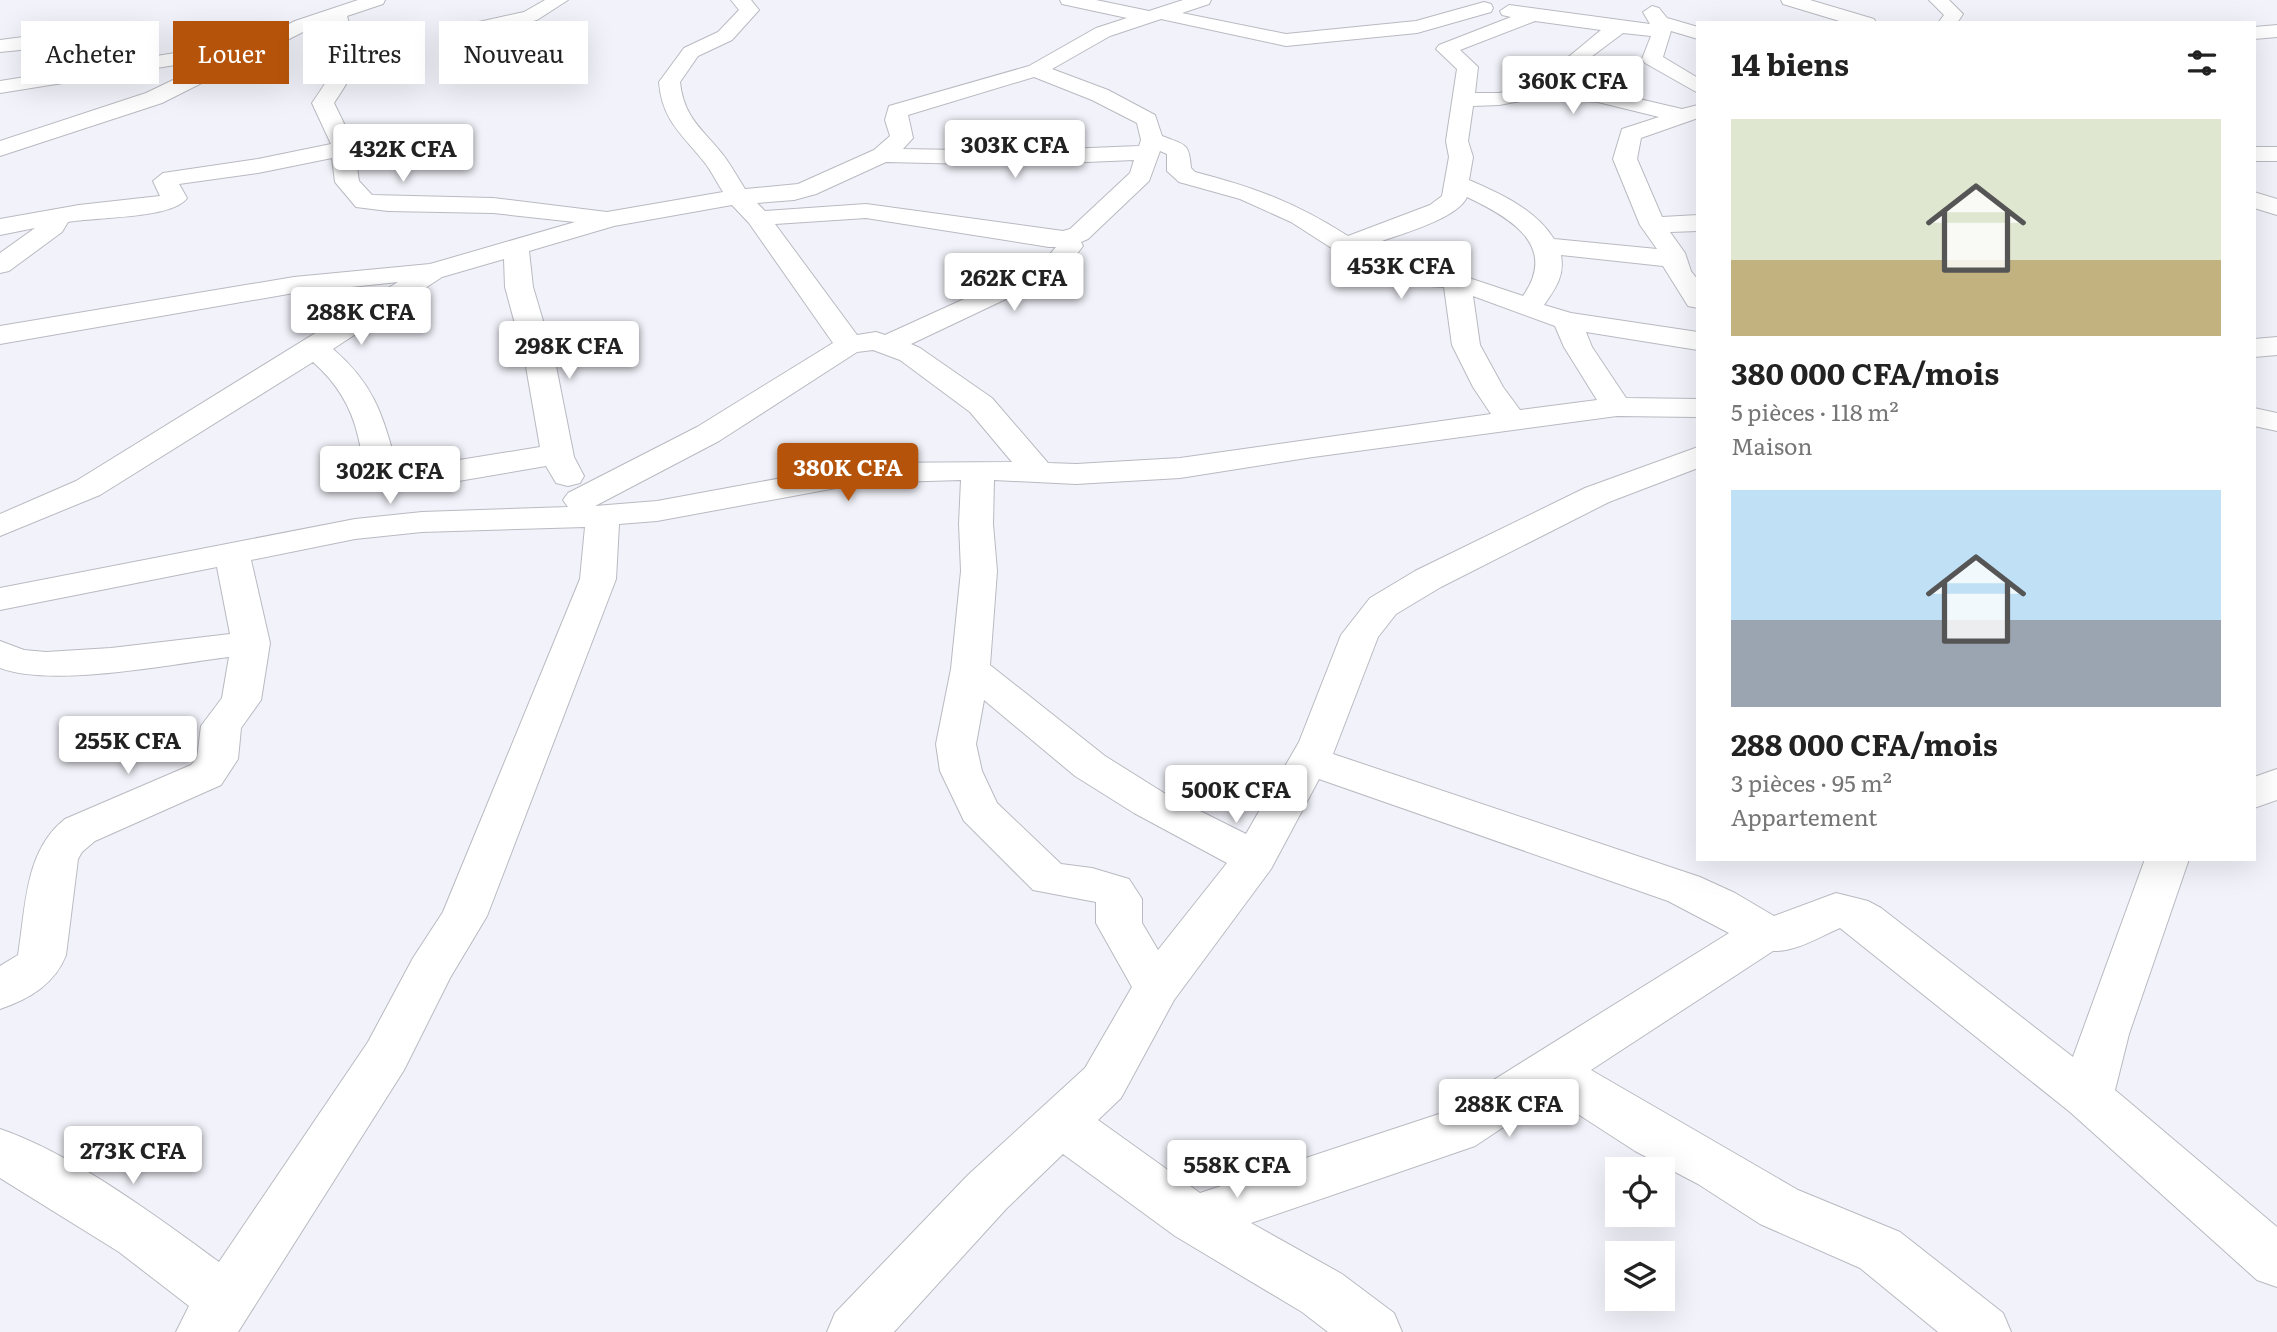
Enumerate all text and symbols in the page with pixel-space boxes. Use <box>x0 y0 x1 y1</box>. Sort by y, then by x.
chip: Acheter <box>21 21 159 84</box>
chip: Louer <box>173 21 289 84</box>
chip: Filtres <box>303 21 425 84</box>
chip: Nouveau <box>439 21 588 84</box>
text: 14 biens <box>1731 41 1849 85</box>
icon: filters <box>2183 44 2221 82</box>
pin: 360K CFA <box>1501 57 1645 116</box>
text: 360K CFA <box>1518 62 1628 96</box>
pin: 303K CFA <box>943 120 1087 180</box>
pin: 432K CFA <box>331 124 475 184</box>
text: 303K CFA <box>961 126 1069 160</box>
text: 432K CFA <box>349 130 457 164</box>
icon: home <box>1913 165 2039 291</box>
pin: 453K CFA <box>1329 242 1473 301</box>
text: 453K CFA <box>1347 247 1455 281</box>
pin: 262K CFA <box>942 254 1086 313</box>
text: 262K CFA <box>960 259 1068 293</box>
pin: 288K CFA <box>289 288 433 347</box>
text: 288K CFA <box>307 293 415 327</box>
pin: 298K CFA <box>497 322 641 381</box>
text: 298K CFA <box>515 327 623 361</box>
text: 380 000 CFA/mois <box>1731 350 1999 394</box>
text: 5 pièces · 118 m² <box>1731 394 1899 428</box>
text: Maison <box>1731 428 1813 462</box>
pin: 380K CFA <box>776 444 920 503</box>
pin: 302K CFA <box>318 447 462 506</box>
text: 380K CFA <box>793 449 903 483</box>
text: 302K CFA <box>336 452 444 486</box>
icon: home <box>1913 536 2039 662</box>
pin: 255K CFA <box>56 716 200 776</box>
text: 288 000 CFA/mois <box>1731 721 1998 765</box>
text: 255K CFA <box>75 722 181 756</box>
text: 3 pièces · 95 m² <box>1731 765 1892 799</box>
pin: 500K CFA <box>1164 766 1308 825</box>
text: 500K CFA <box>1181 771 1291 805</box>
text: Appartement <box>1731 799 1877 833</box>
pin: 288K CFA <box>1437 1080 1581 1139</box>
text: 288K CFA <box>1455 1085 1563 1119</box>
pin: 273K CFA <box>61 1126 205 1186</box>
text: 273K CFA <box>80 1132 186 1166</box>
pin: 558K CFA <box>1165 1140 1309 1200</box>
text: 558K CFA <box>1183 1146 1291 1180</box>
map controls <box>1605 1157 1675 1311</box>
button: locate <box>1605 1157 1675 1227</box>
button: layers <box>1605 1241 1675 1311</box>

